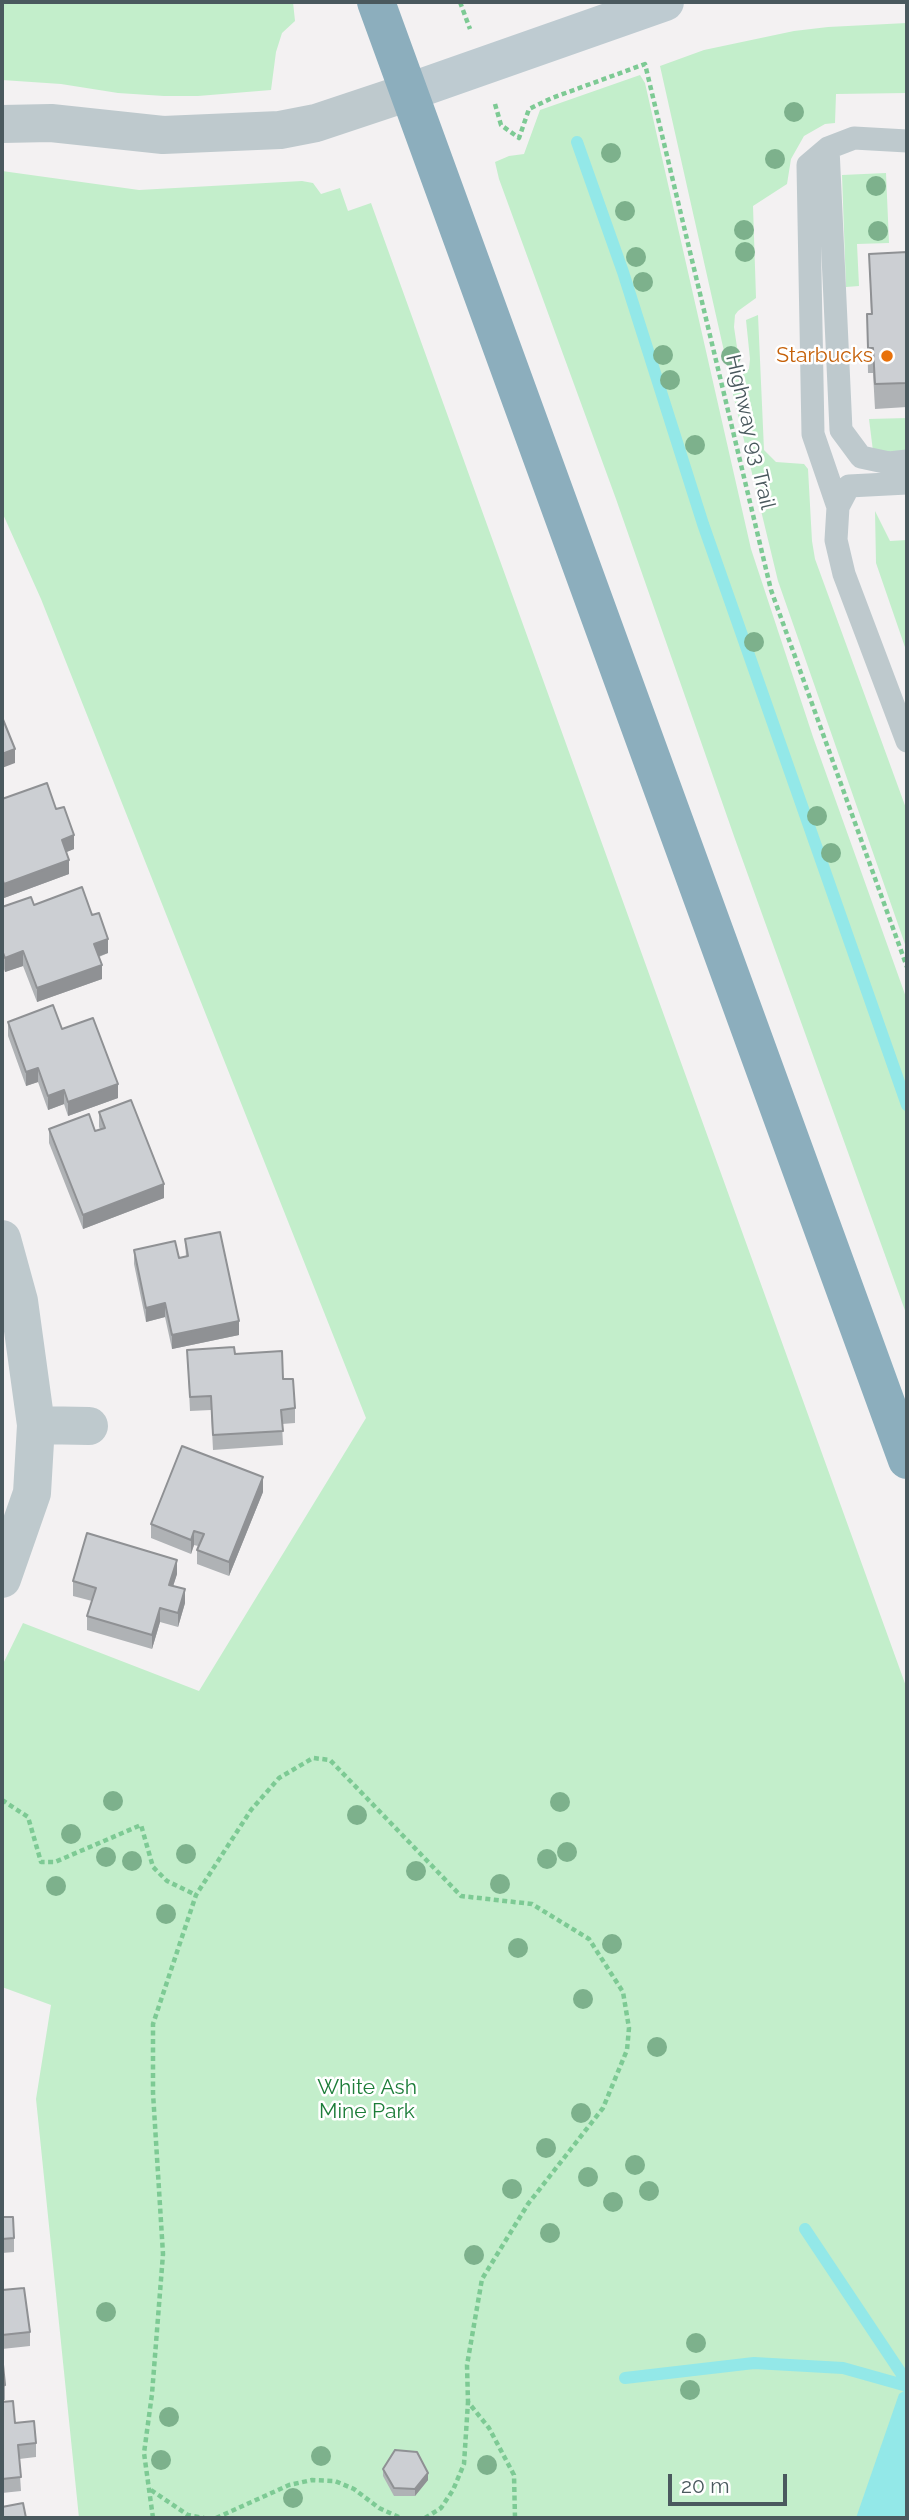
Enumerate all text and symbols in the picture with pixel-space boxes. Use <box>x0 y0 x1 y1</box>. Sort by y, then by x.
place label: Starbucks <box>776 343 873 369</box>
marker: Starbucks <box>879 348 895 364</box>
street label: Highway 93 Trail <box>720 352 780 512</box>
park label: White Ash Mine Park <box>317 2075 417 2125</box>
scale bar <box>671 2460 790 2504</box>
text: 20 m <box>681 2473 729 2498</box>

